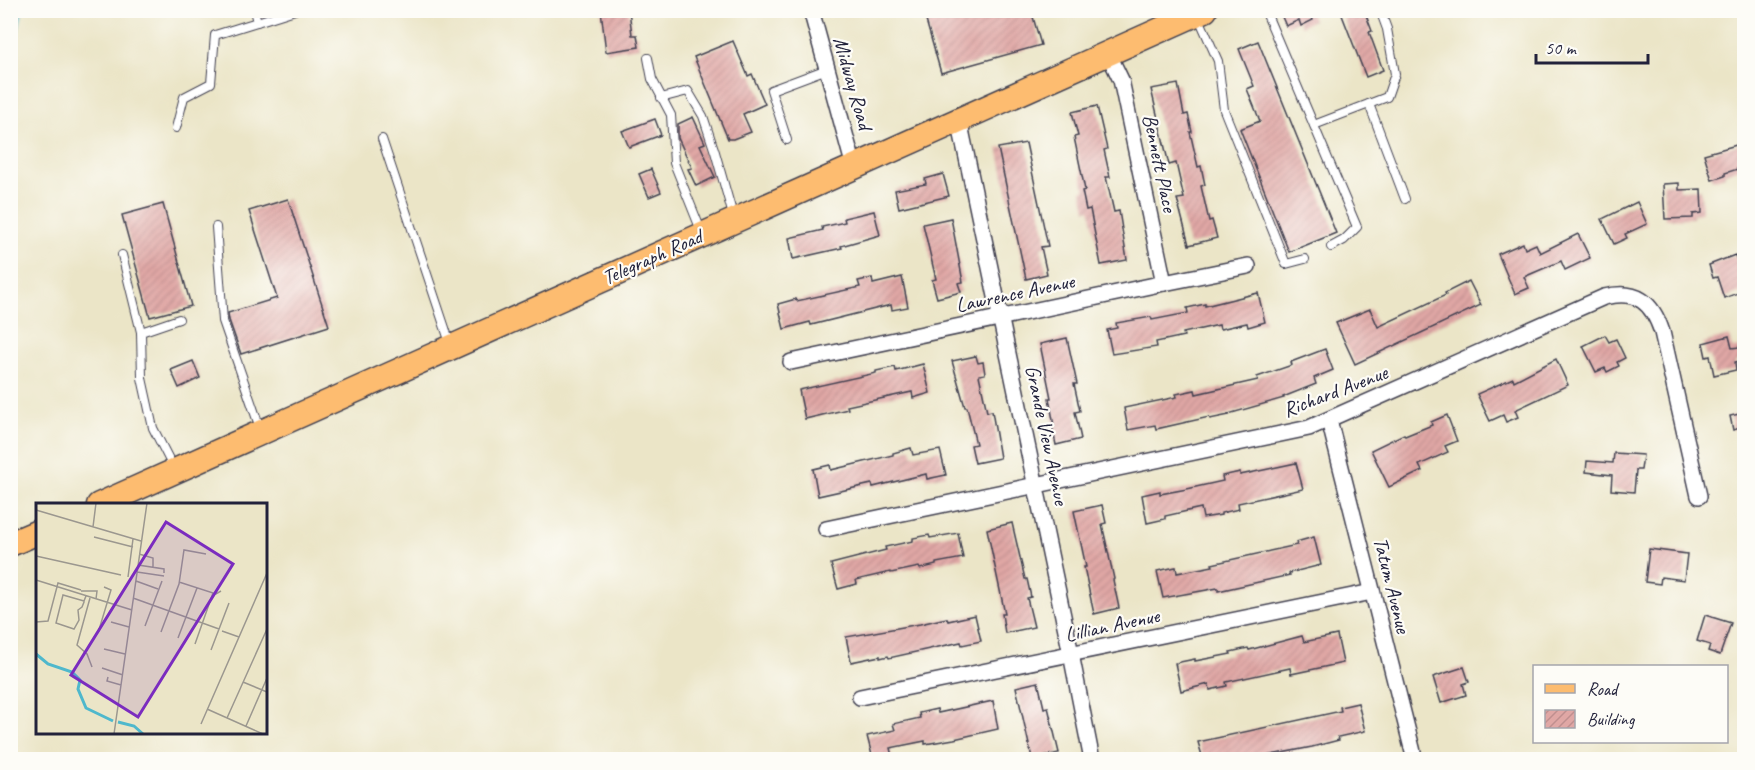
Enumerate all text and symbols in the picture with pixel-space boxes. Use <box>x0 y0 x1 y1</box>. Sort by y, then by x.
scale bar <box>1536 27 1648 65</box>
street label: Midway Road <box>827 34 880 136</box>
text: 50 m <box>1545 37 1578 59</box>
street label: Bennett Place <box>1137 112 1183 216</box>
street label: Telegraph Road <box>598 222 708 291</box>
street label: Lawrence Avenue <box>953 268 1078 318</box>
street label: Richard Avenue <box>1279 359 1392 423</box>
street label: Grande View Avenue <box>1020 363 1075 509</box>
inset map <box>36 503 267 734</box>
street label: Tatum Avenue <box>1368 534 1417 637</box>
street label: Lillian Avenue <box>1063 602 1163 648</box>
legend <box>1533 665 1728 743</box>
text: Road <box>1587 678 1620 700</box>
text: Building <box>1587 708 1636 730</box>

